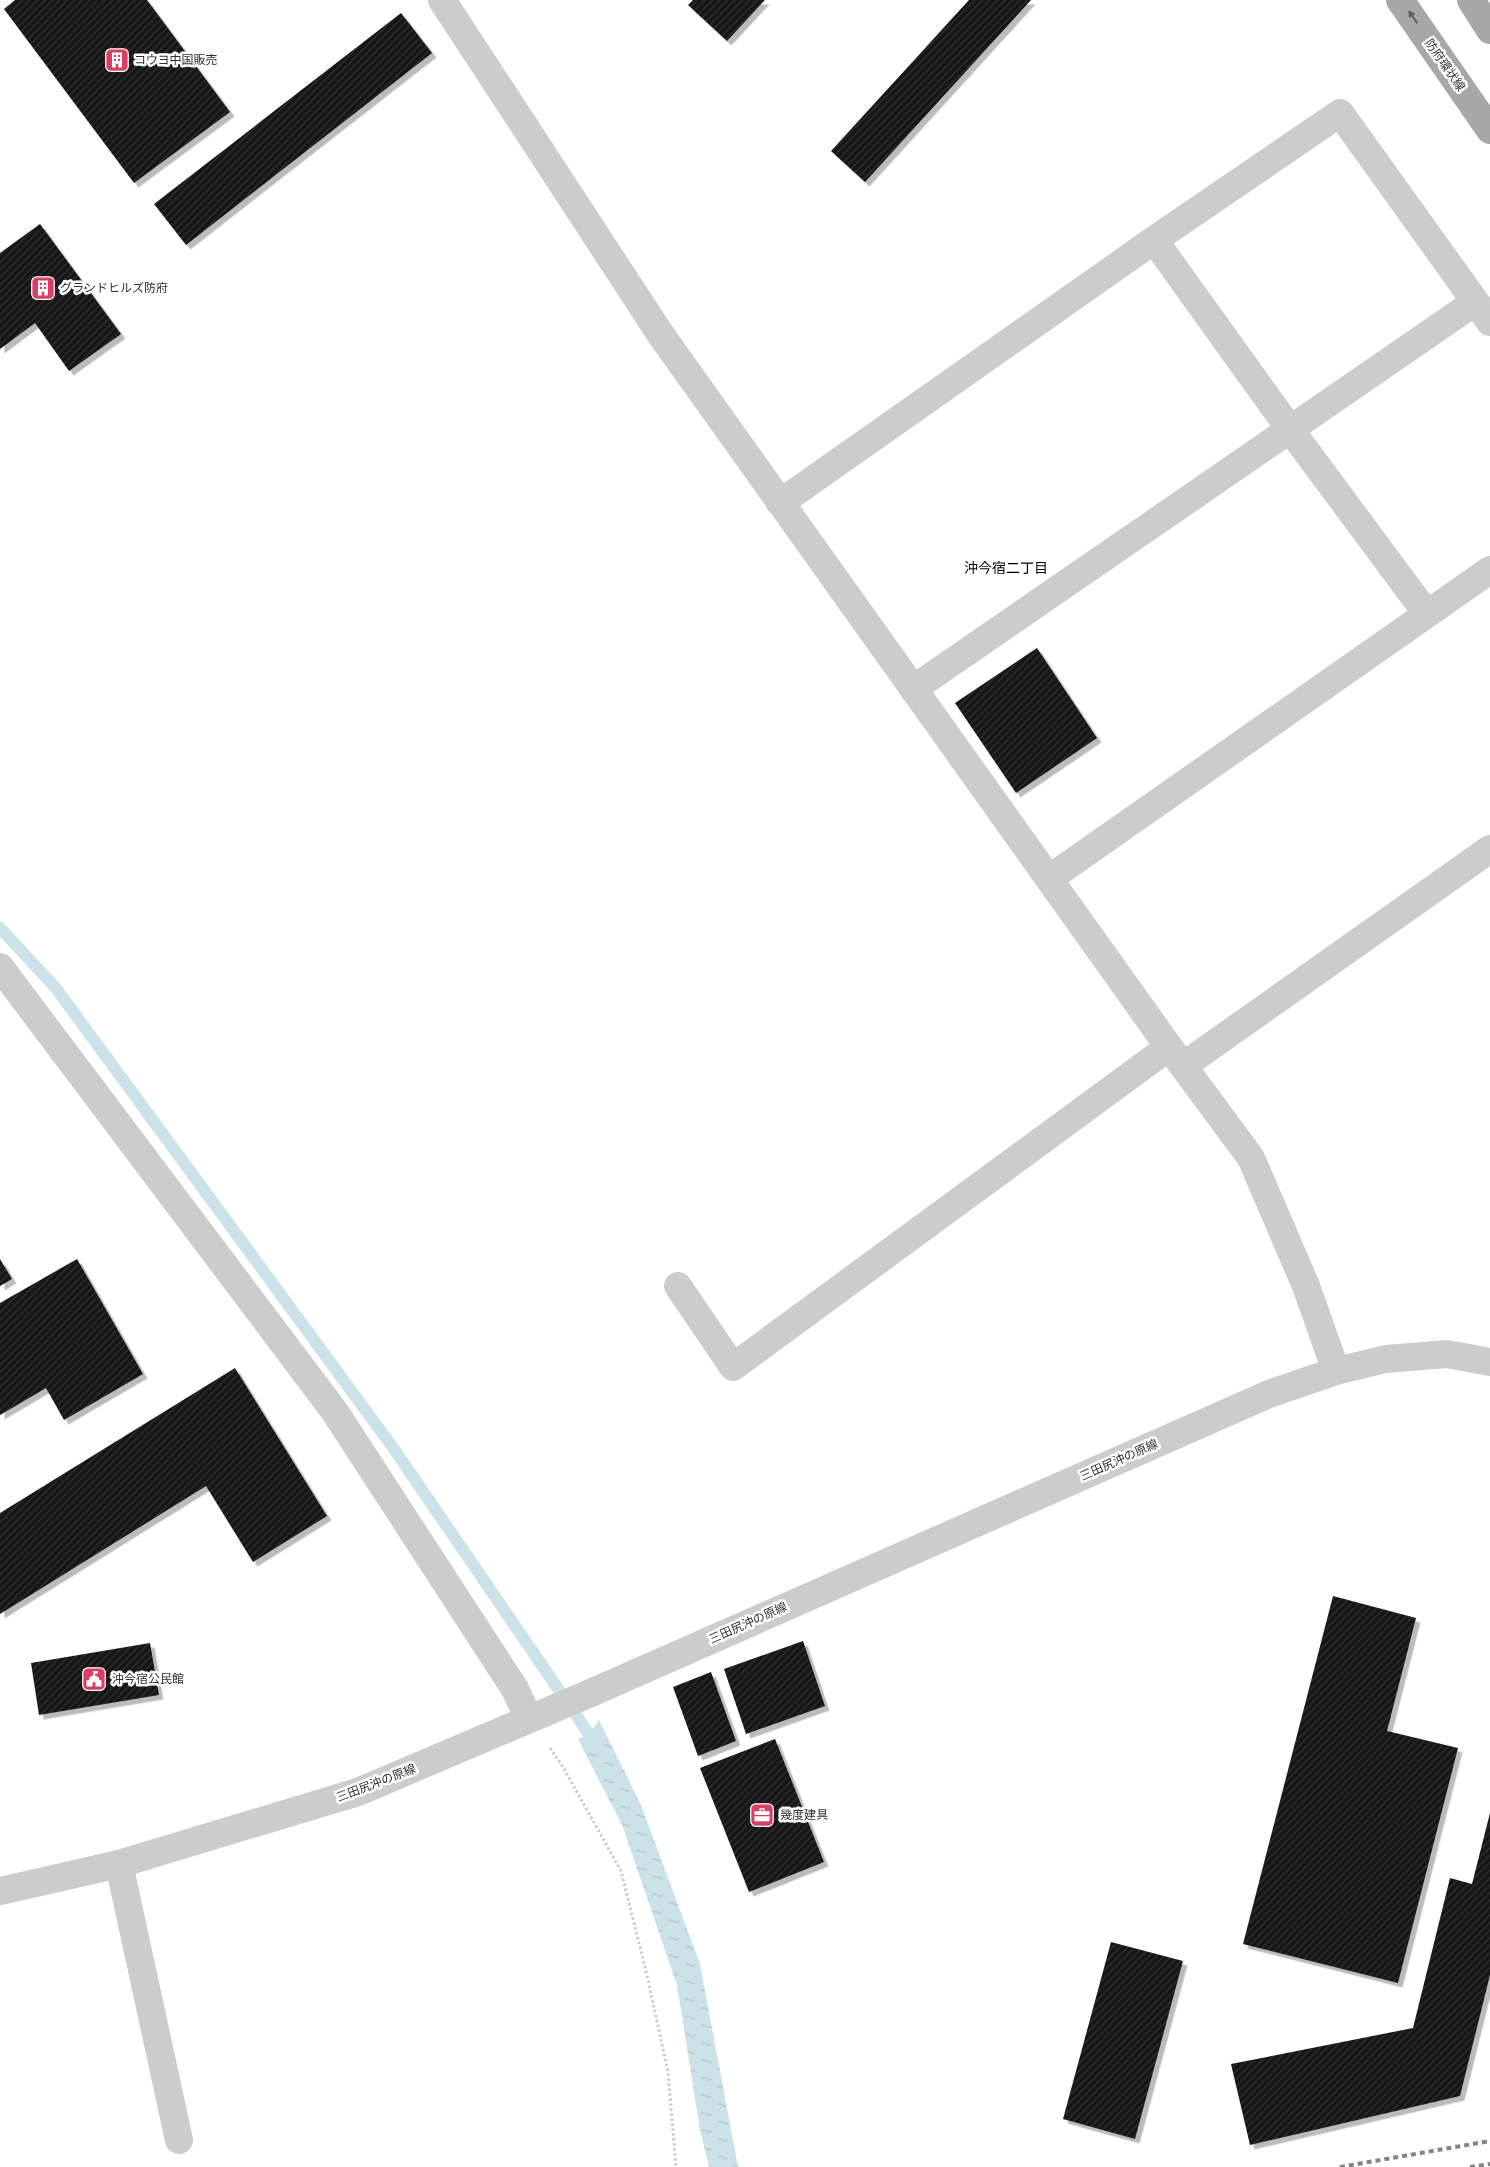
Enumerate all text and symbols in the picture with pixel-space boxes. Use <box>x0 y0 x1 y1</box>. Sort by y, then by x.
one-way arrow <box>1408 11 1418 24</box>
street label: 防府環状線 <box>1422 36 1468 94</box>
building icon: コウヨ中国販売 <box>104 47 130 73</box>
place label: コウヨ中国販売 <box>134 53 218 67</box>
building icon: グランドヒルズ防府 <box>30 275 56 301</box>
place label: グランドヒルズ防府 <box>60 281 168 295</box>
district label: 沖今宿二丁目 <box>964 560 1048 576</box>
street label: 三田尻沖の原線 <box>1078 1437 1160 1483</box>
street label: 三田尻沖の原線 <box>707 1600 789 1646</box>
public building icon: 沖今宿公民館 <box>81 1666 107 1692</box>
place label: 沖今宿公民館 <box>112 1672 184 1686</box>
street label: 三田尻沖の原線 <box>334 1761 418 1805</box>
office icon: 幾度建具 <box>749 1802 775 1828</box>
place label: 幾度建具 <box>780 1808 828 1822</box>

